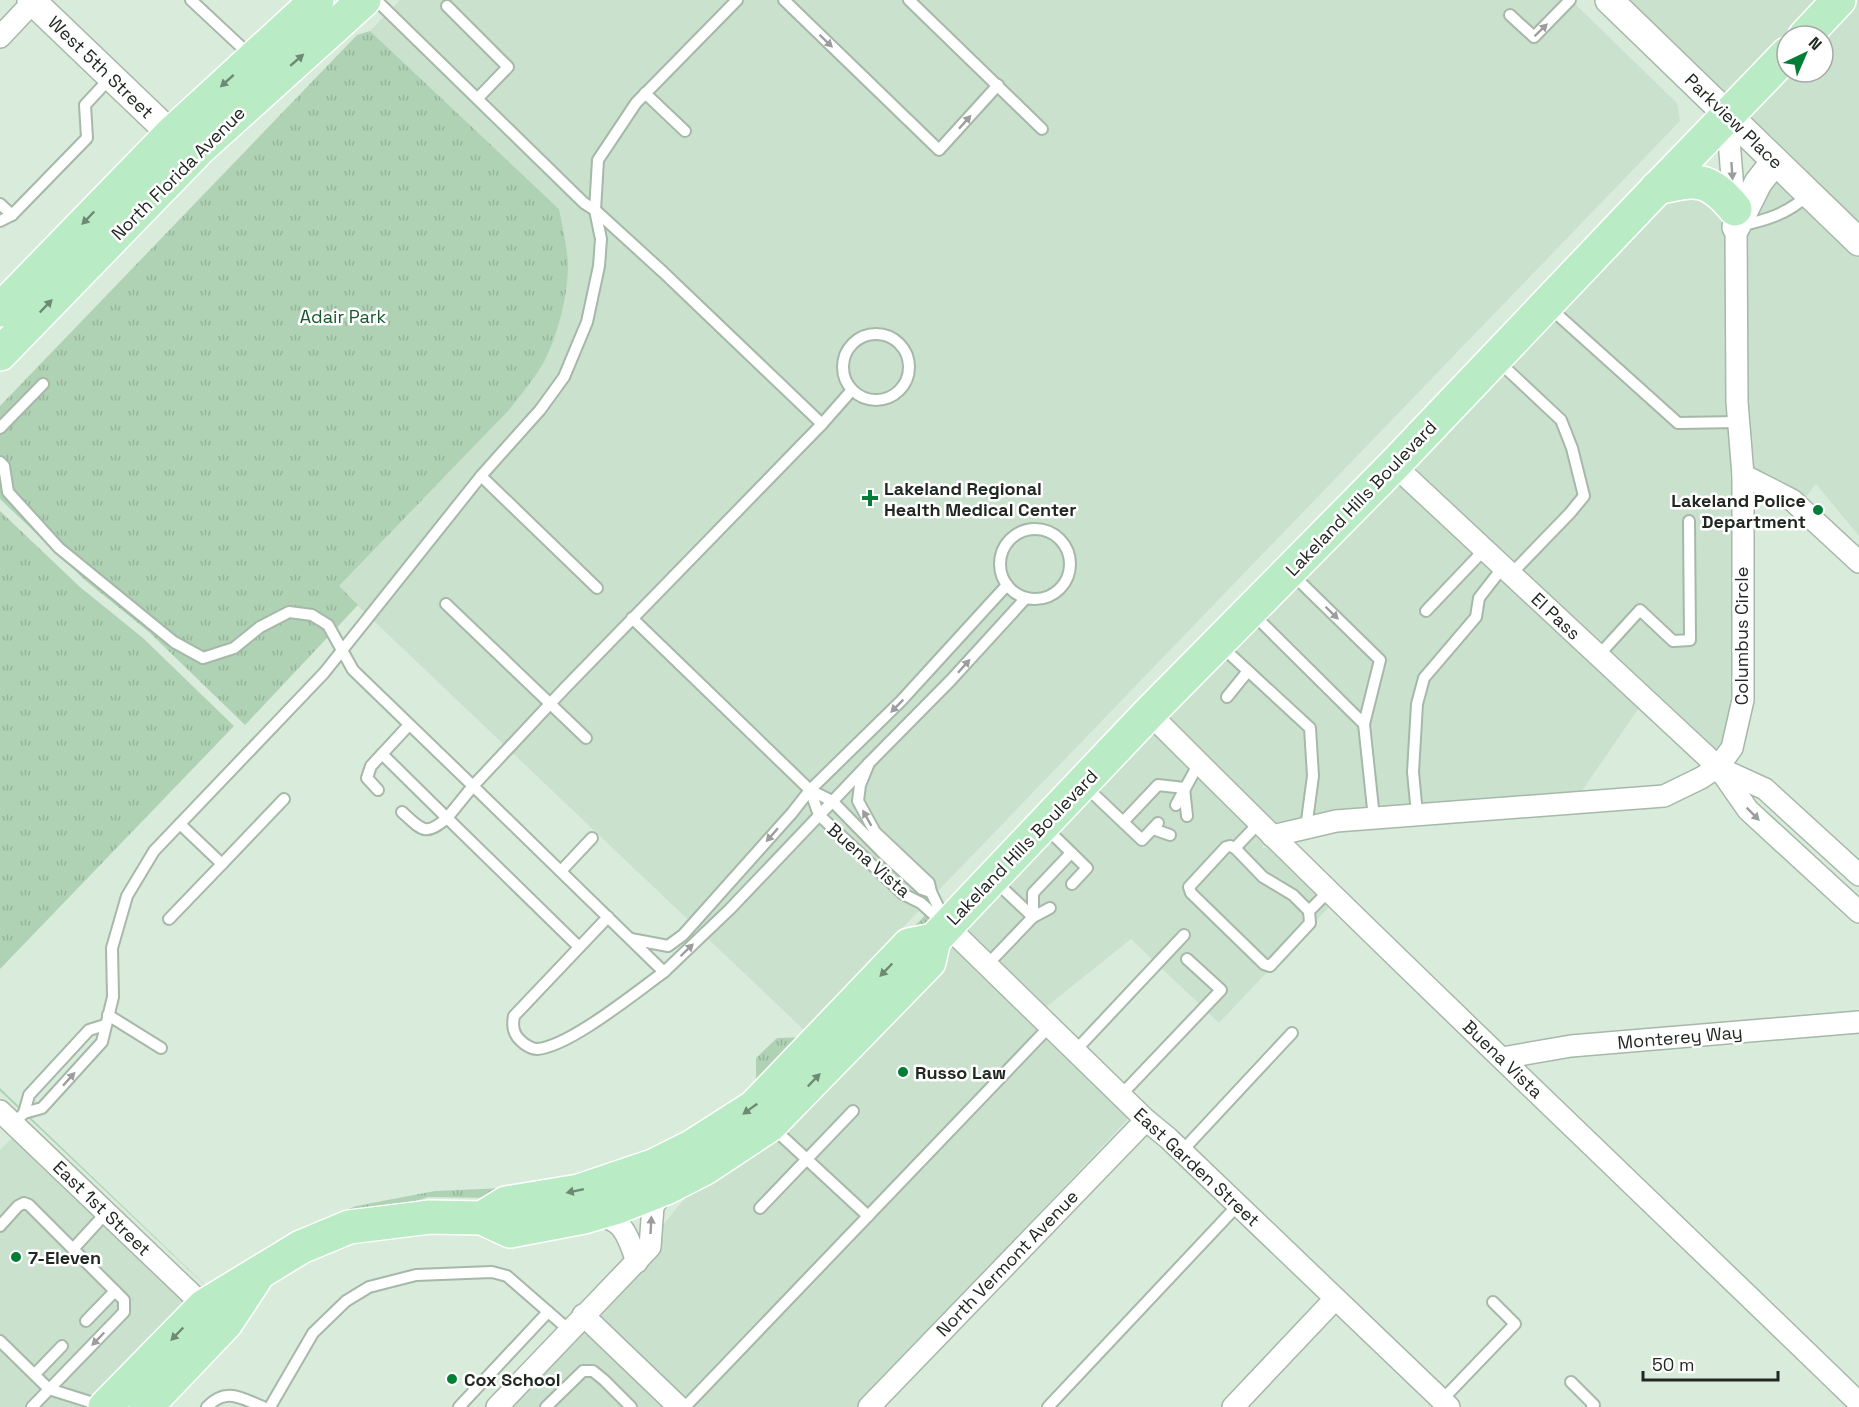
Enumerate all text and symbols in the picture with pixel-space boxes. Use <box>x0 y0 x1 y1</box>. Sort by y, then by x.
street label: West 5th Street <box>43 11 159 123</box>
one-way arrow <box>1533 23 1548 37</box>
north arrow <box>1775 24 1835 84</box>
text: N <box>1804 32 1826 55</box>
one-way arrow <box>819 33 833 47</box>
one-way arrow <box>289 54 304 67</box>
street label: Parkview Place <box>1680 68 1788 174</box>
one-way arrow <box>220 74 234 88</box>
street label: North Florida Avenue <box>106 101 250 245</box>
one-way arrow <box>958 114 972 129</box>
one-way arrow <box>1727 162 1737 181</box>
one-way arrow <box>82 211 96 225</box>
one-way arrow <box>39 299 53 314</box>
park label: Adair Park <box>300 305 387 328</box>
street label: Lakeland Hills Boulevard <box>1281 415 1441 581</box>
place label: Lakeland Regional Health Medical Center <box>884 477 1076 521</box>
marker: Lakeland Regional Health Medical Center <box>861 489 879 507</box>
place label: Lakeland Police Department <box>1671 489 1806 533</box>
marker: Lakeland Police Department <box>1811 503 1825 517</box>
street label: Columbus Circle <box>1730 567 1753 705</box>
street label: El Pass <box>1527 587 1585 645</box>
one-way arrow <box>1324 606 1339 620</box>
one-way arrow <box>957 658 971 673</box>
one-way arrow <box>890 698 904 712</box>
street label: Lakeland Hills Boulevard <box>942 764 1102 930</box>
one-way arrow <box>1746 806 1760 820</box>
one-way arrow <box>862 809 872 826</box>
street label: Buena Vista <box>823 818 915 902</box>
one-way arrow <box>766 827 779 842</box>
one-way arrow <box>680 943 695 957</box>
one-way arrow <box>879 962 893 977</box>
street label: Buena Vista <box>1458 1015 1548 1103</box>
street label: Monterey Way <box>1617 1020 1743 1054</box>
place label: Russo Law <box>915 1061 1006 1084</box>
marker: Russo Law <box>896 1065 910 1079</box>
one-way arrow <box>62 1071 76 1086</box>
one-way arrow <box>807 1072 821 1087</box>
one-way arrow <box>742 1103 758 1115</box>
street label: East Garden Street <box>1129 1103 1265 1231</box>
street label: East 1st Street <box>48 1156 156 1260</box>
street label: North Vermont Avenue <box>931 1185 1083 1341</box>
one-way arrow <box>565 1187 584 1196</box>
one-way arrow <box>647 1216 656 1235</box>
place label: 7-Eleven <box>28 1246 101 1269</box>
marker: 7-Eleven <box>9 1250 23 1264</box>
one-way arrow <box>170 1326 184 1340</box>
one-way arrow <box>91 1331 105 1346</box>
scale bar <box>1643 1344 1778 1382</box>
text: 50 m <box>1652 1353 1694 1376</box>
place label: Cox School <box>464 1368 561 1391</box>
marker: Cox School <box>445 1372 459 1386</box>

